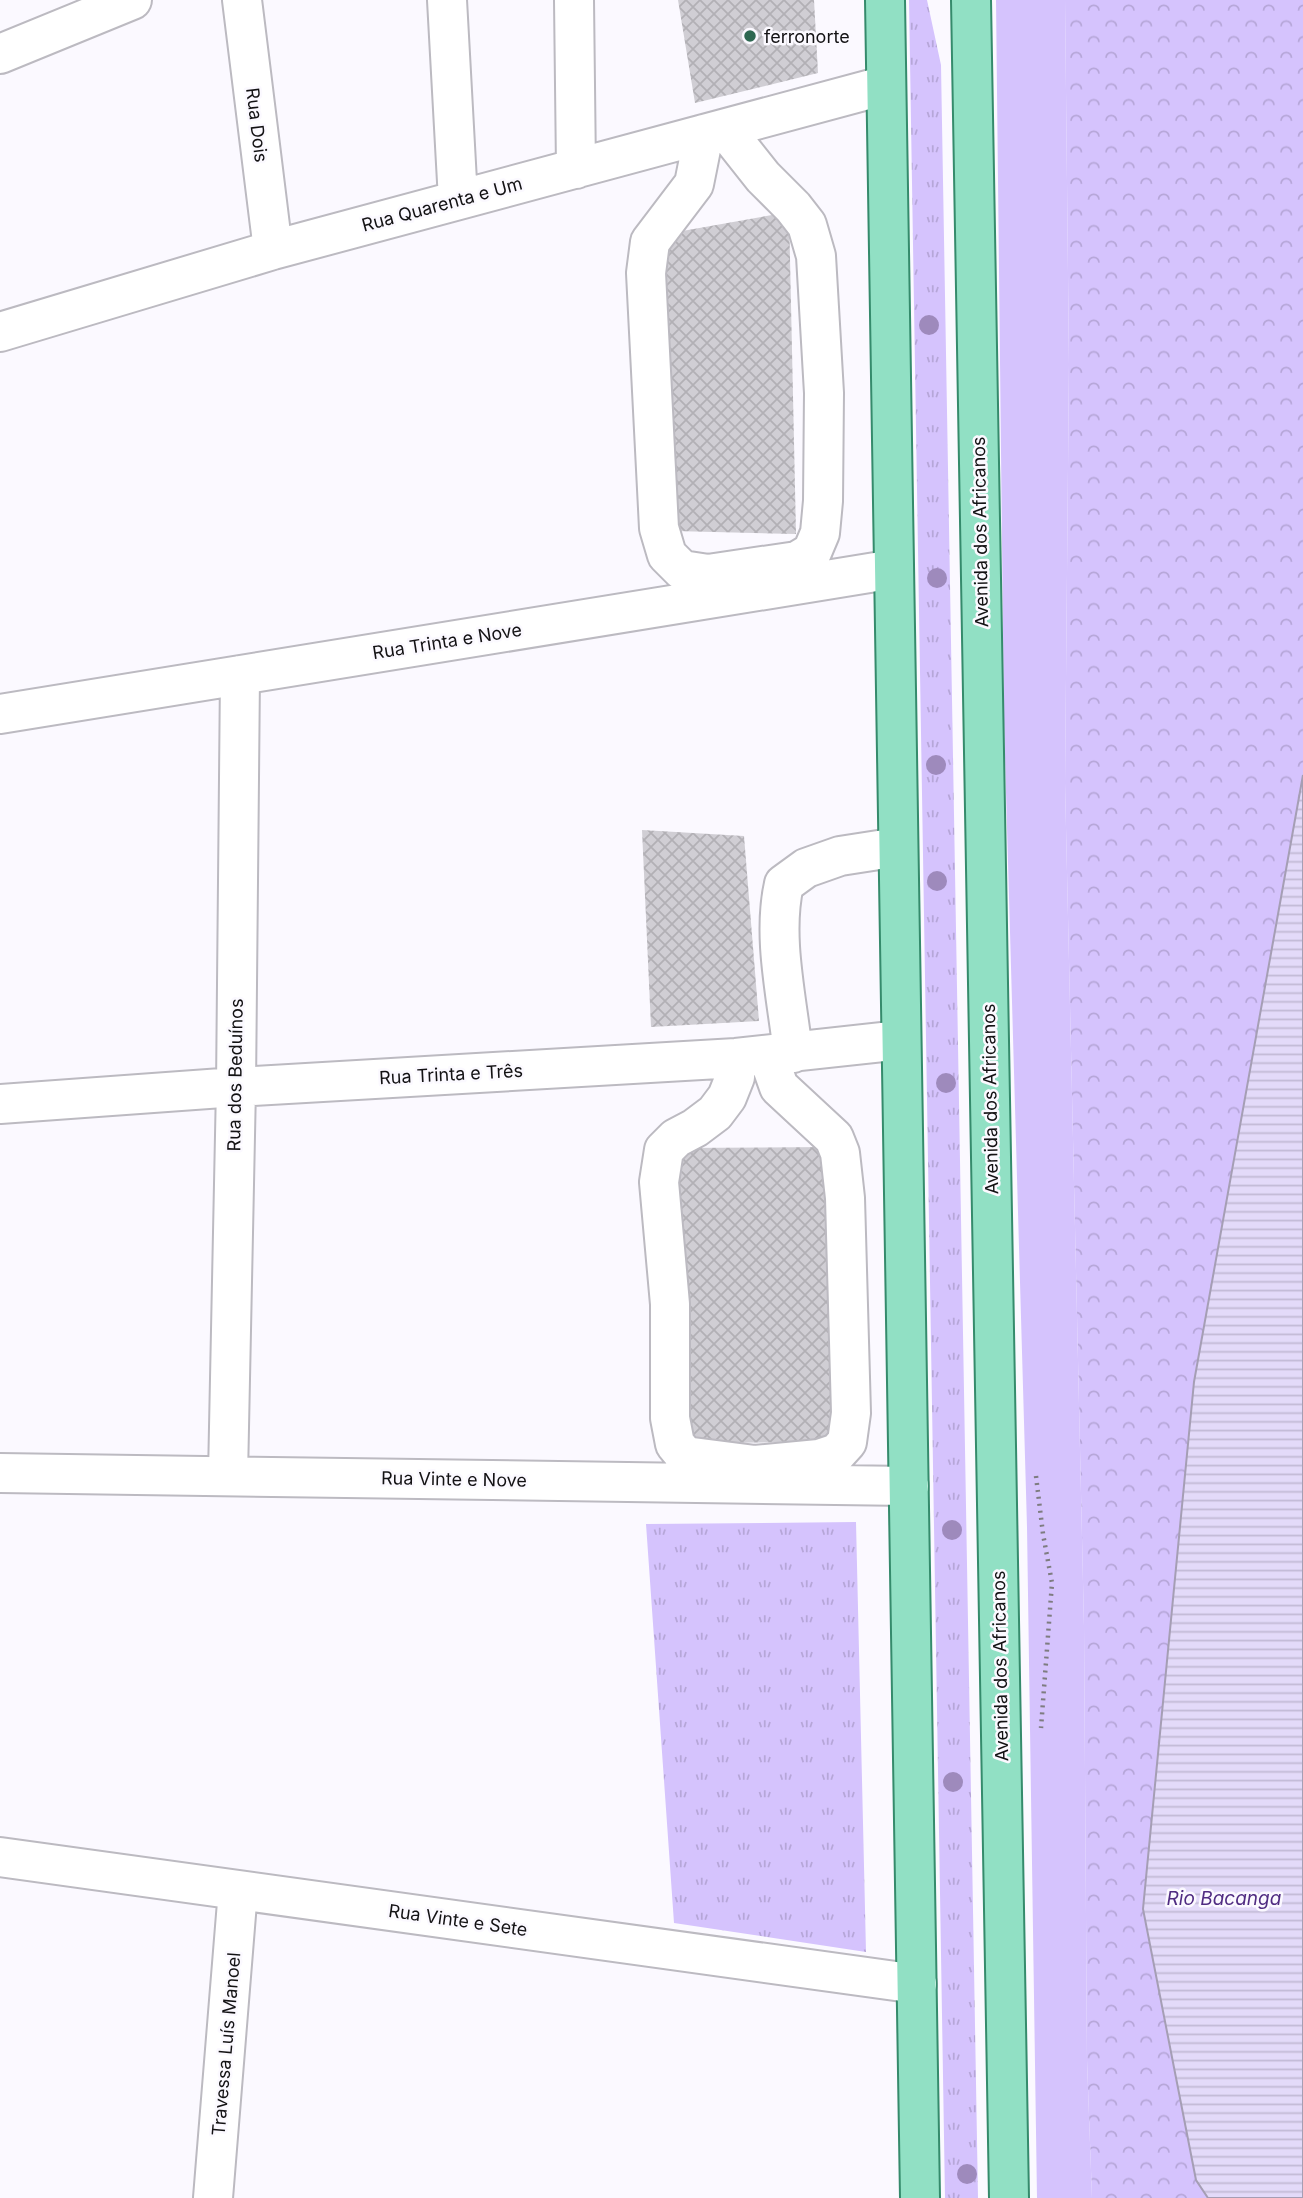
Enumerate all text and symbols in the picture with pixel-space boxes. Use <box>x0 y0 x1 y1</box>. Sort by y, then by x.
place label: ferronorte <box>764 26 850 47</box>
marker: ferronorte <box>742 28 758 44</box>
street label: Rua Dois <box>242 86 272 164</box>
street label: Rua Quarenta e Um <box>359 172 525 236</box>
street label: Avenida dos Africanos <box>968 436 992 628</box>
street label: Rua Trinta e Nove <box>371 619 523 663</box>
street label: Rua dos Beduínos <box>223 998 247 1152</box>
street label: Avenida dos Africanos <box>978 1003 1002 1195</box>
street label: Rua Trinta e Três <box>379 1060 523 1088</box>
street label: Rua Vinte e Nove <box>381 1467 527 1491</box>
street label: Avenida dos Africanos <box>988 1570 1012 1762</box>
water label: Rio Bacanga <box>1167 1887 1282 1910</box>
street label: Rua Vinte e Sete <box>387 1900 529 1940</box>
street label: Travessa Luís Manoel <box>208 1951 244 2137</box>

